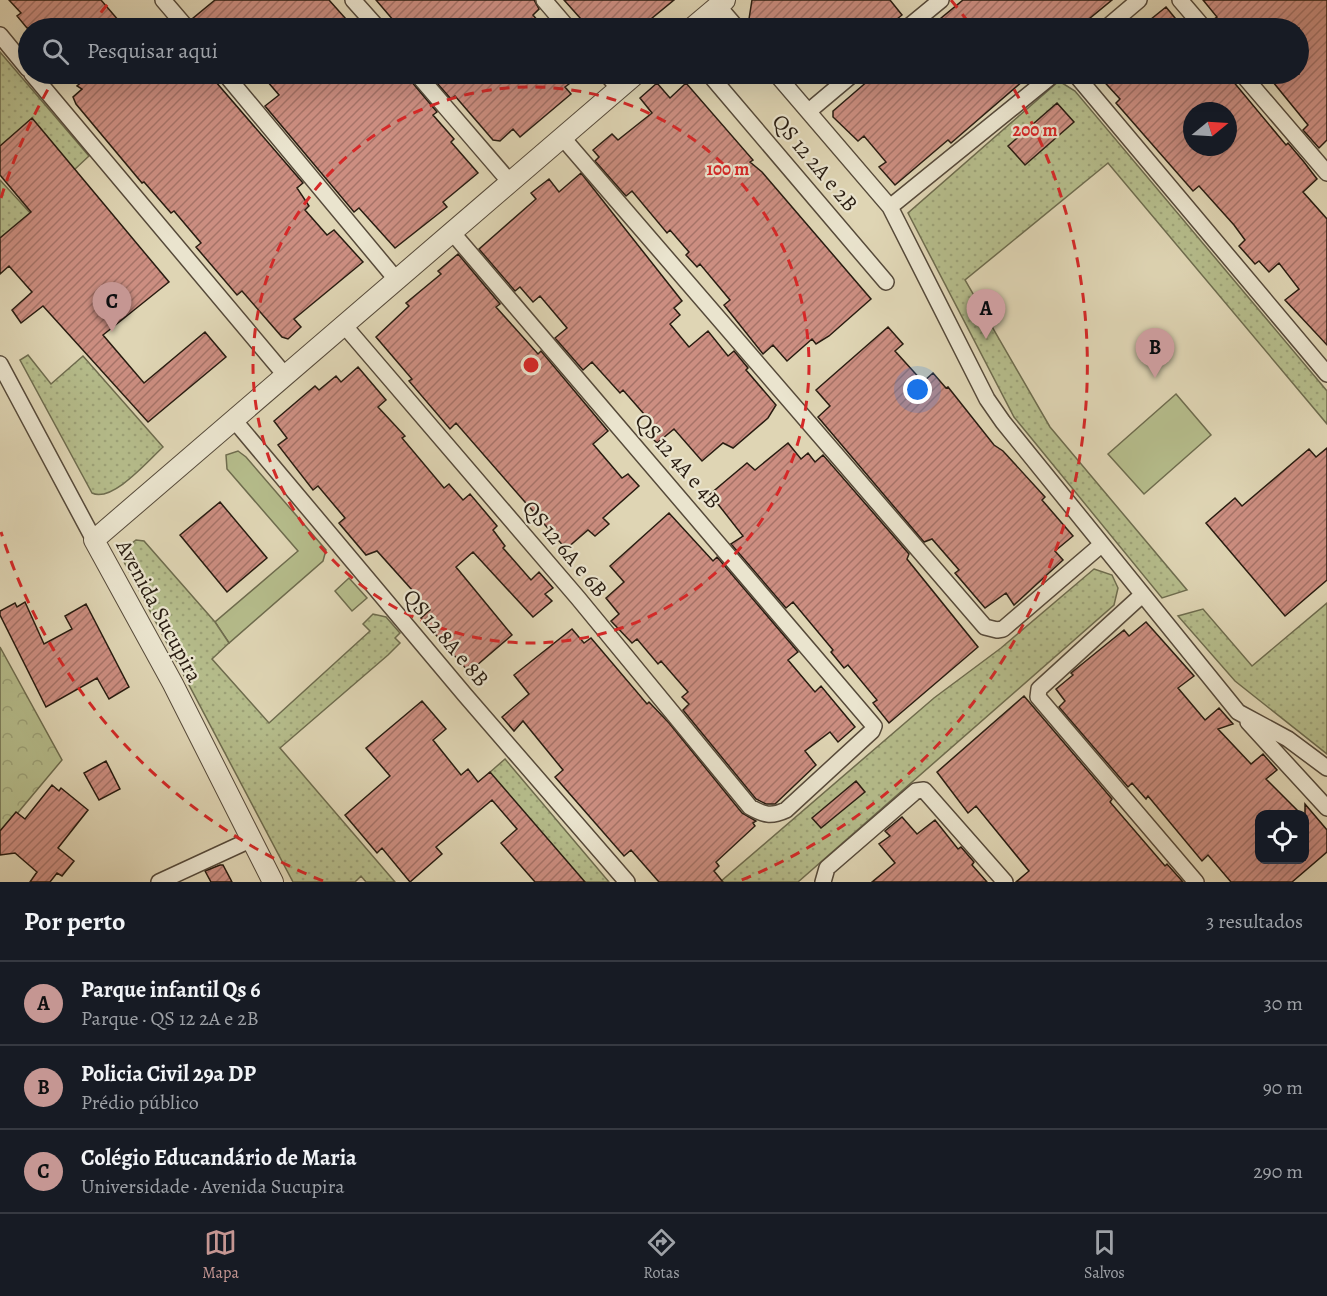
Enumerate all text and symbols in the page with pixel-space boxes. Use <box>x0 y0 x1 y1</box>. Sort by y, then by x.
search box <box>18 18 1309 84</box>
icon: search <box>39 35 72 68</box>
text: Pesquisar aqui <box>87 36 218 66</box>
north arrow <box>1183 102 1237 156</box>
street label: QS 12 2A e 2B <box>765 108 865 218</box>
text: 200 m <box>1012 118 1058 142</box>
text: 100 m <box>707 157 749 181</box>
pin: C <box>92 282 132 332</box>
pin: A <box>966 290 1006 339</box>
pin: B <box>1136 328 1174 378</box>
centre of rings <box>521 355 541 375</box>
your location <box>903 375 932 404</box>
street label: QS 12 4A e 4B <box>628 407 728 515</box>
street label: QS 12 6A e 6B <box>515 494 615 604</box>
street label: Avenida Sucupira <box>108 534 210 688</box>
street label: QS 12 8A e 8B <box>396 583 496 693</box>
map controls <box>1255 810 1309 864</box>
button: locate <box>1255 810 1309 864</box>
text: Por perto <box>24 904 125 939</box>
text: 3 resultados <box>1206 908 1303 935</box>
text: Parque infantil Qs 6 <box>81 975 261 1005</box>
text: A <box>37 990 50 1017</box>
text: 30 m <box>1263 990 1303 1017</box>
text: Parque · QS 12 2A e 2B <box>81 1005 259 1032</box>
text: Policia Civil 29a DP <box>81 1059 256 1089</box>
text: B <box>37 1074 50 1101</box>
text: 90 m <box>1263 1074 1303 1101</box>
text: Prédio público <box>81 1089 199 1116</box>
text: Colégio Educandário de Maria <box>81 1143 357 1173</box>
text: C <box>37 1158 50 1185</box>
text: 290 m <box>1253 1158 1303 1185</box>
text: Universidade · Avenida Sucupira <box>81 1173 344 1200</box>
tab: Mapa <box>202 1226 239 1284</box>
tab: Rotas <box>643 1226 680 1284</box>
tab: Salvos <box>1084 1226 1125 1284</box>

